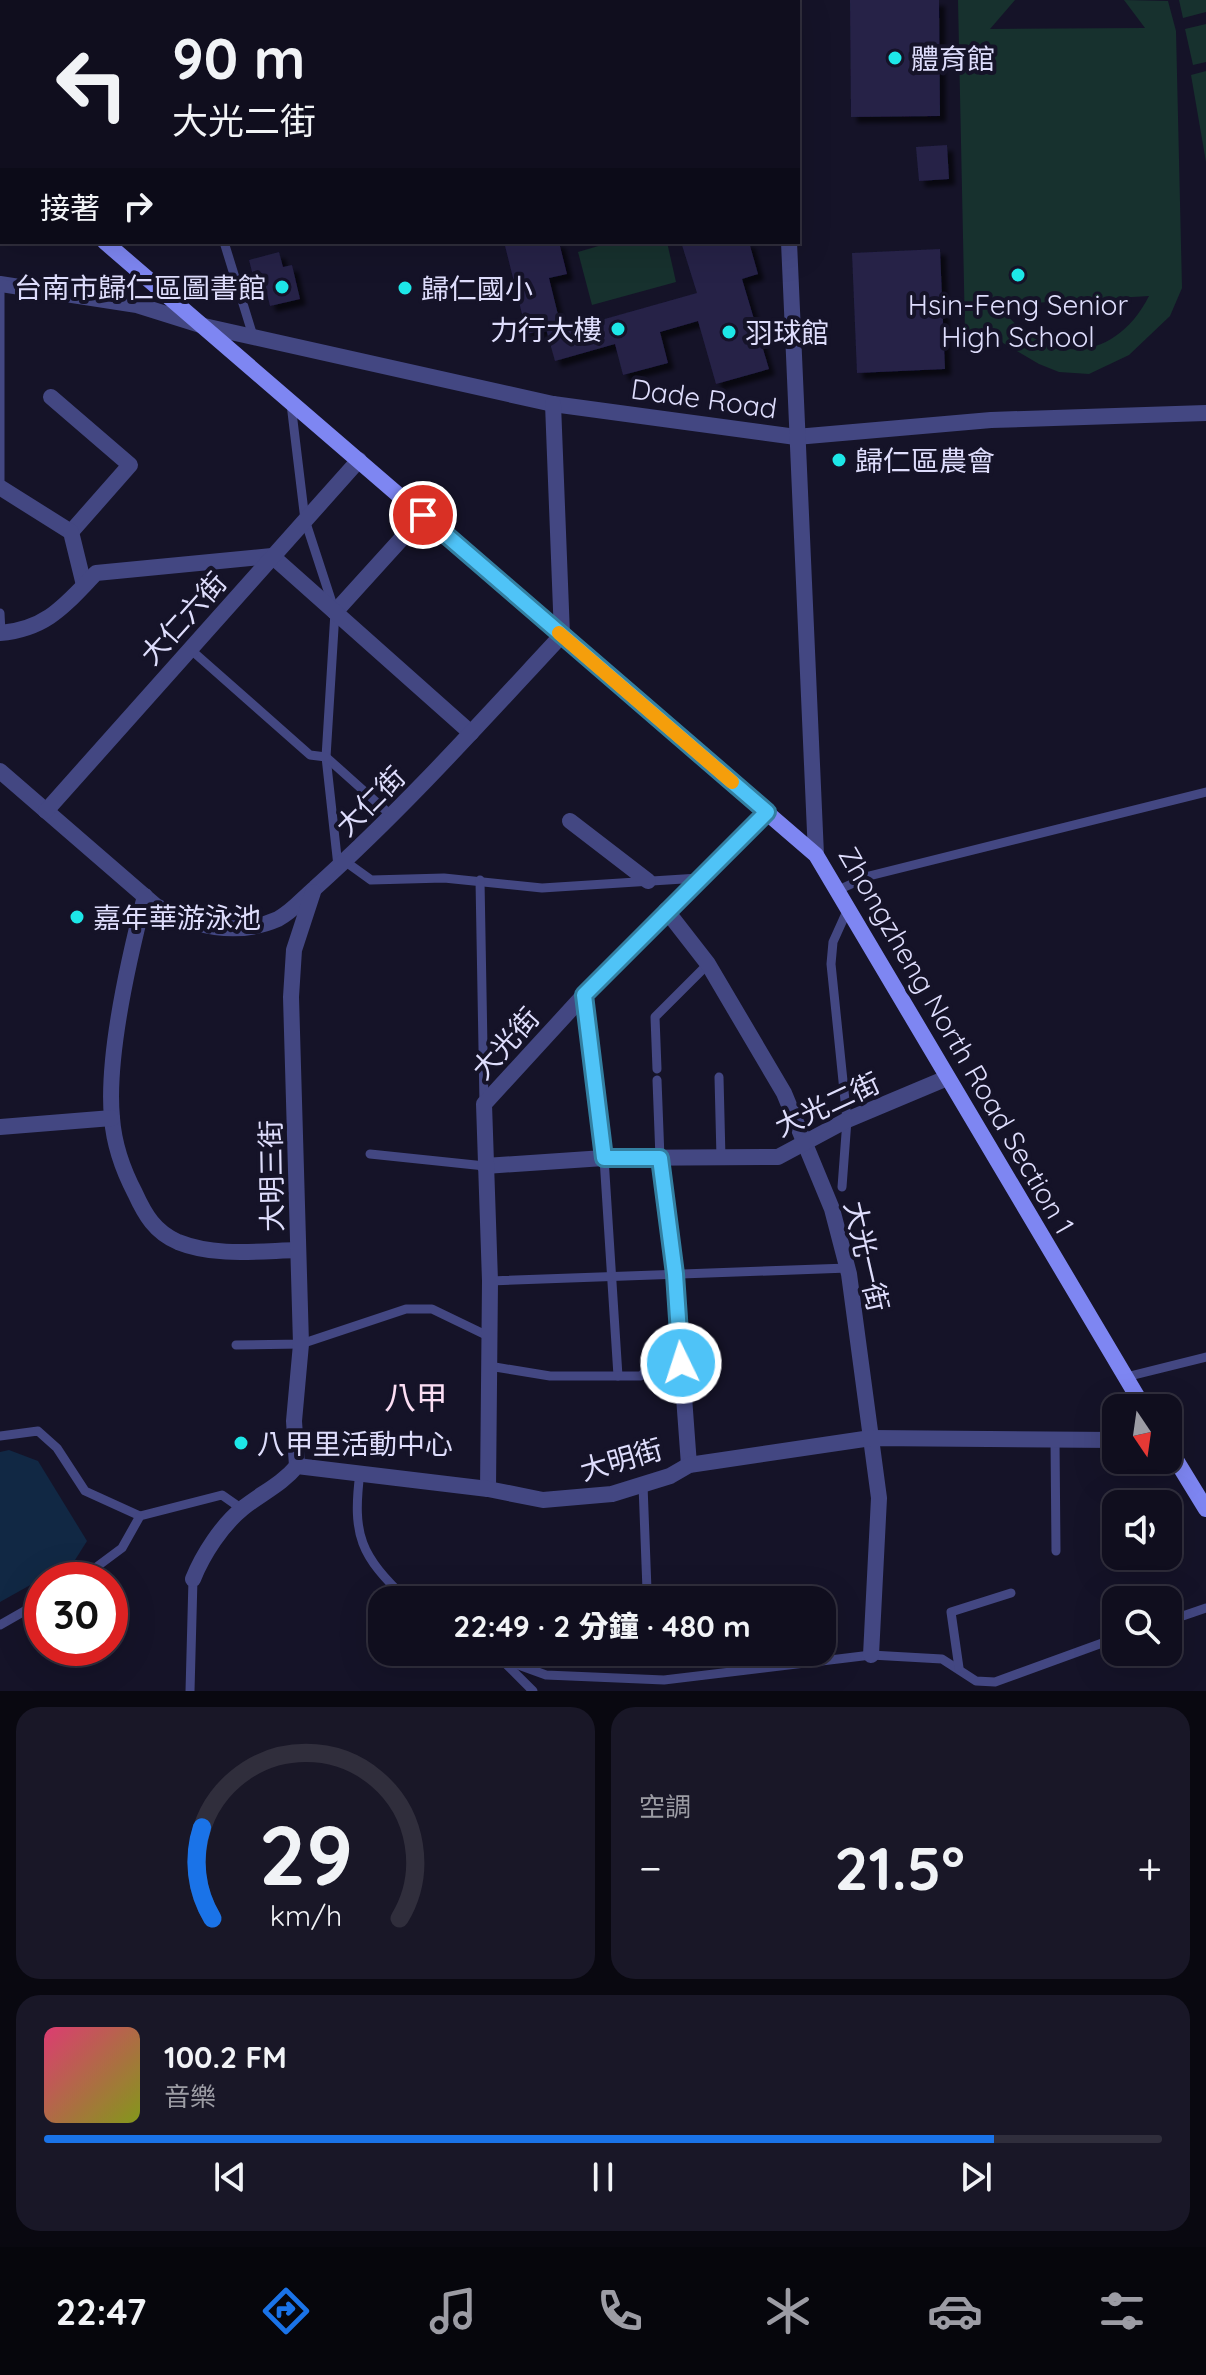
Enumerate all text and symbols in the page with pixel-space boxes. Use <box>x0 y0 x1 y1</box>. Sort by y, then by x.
text: 90 m <box>172 23 306 93</box>
icon: left <box>40 32 144 136</box>
place label: 體育館 <box>911 41 995 76</box>
marker: 體育館 <box>886 49 904 67</box>
text: 大光二街 <box>172 98 316 143</box>
icon: right <box>116 184 160 228</box>
text: 接著 <box>40 189 100 227</box>
marker: Hsin-Feng Senior High School <box>1009 266 1027 284</box>
place label: 台南市歸仁區圖書館 <box>14 270 266 305</box>
place label: 歸仁國小 <box>421 271 533 306</box>
marker: 台南市歸仁區圖書館 <box>273 278 291 296</box>
marker: 歸仁國小 <box>396 279 414 297</box>
place label: Hsin-Feng Senior High School <box>908 287 1128 354</box>
place label: 力行大樓 <box>490 312 602 347</box>
place label: 羽球館 <box>745 315 829 350</box>
marker: 力行大樓 <box>609 320 627 338</box>
marker: 羽球館 <box>720 323 738 341</box>
street label: Dade Road <box>629 370 779 426</box>
place label: 歸仁區農會 <box>855 443 995 478</box>
marker: 歸仁區農會 <box>830 451 848 469</box>
pin <box>389 481 457 549</box>
icon: arrive <box>401 493 445 537</box>
street label: 大仁六街 <box>133 565 233 671</box>
street label: 大仁街 <box>328 759 412 843</box>
street label: Zhongzheng North Road Section 1 <box>831 840 1083 1240</box>
place label: 嘉年華游泳池 <box>93 900 261 935</box>
marker: 嘉年華游泳池 <box>68 908 86 926</box>
street label: 大光街 <box>464 1000 546 1086</box>
street label: 大光二街 <box>769 1064 885 1144</box>
street label: 大明三街 <box>253 1120 289 1232</box>
street label: 大光一街 <box>837 1197 897 1315</box>
position arrow <box>639 1321 723 1405</box>
district label: 八甲 <box>384 1377 448 1417</box>
north arrow <box>1102 1394 1182 1474</box>
map controls <box>1102 1394 1182 1666</box>
place label: 八甲里活動中心 <box>257 1426 453 1461</box>
street label: 大明街 <box>576 1431 666 1487</box>
marker: 八甲里活動中心 <box>232 1434 250 1452</box>
button: sound <box>1102 1490 1182 1570</box>
speed limit sign: 30 <box>24 1562 128 1666</box>
button: search <box>1102 1586 1182 1666</box>
text: 22:49 · 2 分鐘 · 480 m <box>453 1607 751 1645</box>
text: 空調 <box>639 1790 691 1823</box>
text: 29 <box>258 1802 353 1906</box>
text: 21.5° <box>834 1830 965 1905</box>
text: − <box>639 1840 662 1895</box>
text: + <box>1137 1840 1162 1895</box>
text: km/h <box>269 1897 342 1933</box>
text: 100.2 FM <box>164 2038 287 2076</box>
text: 音樂 <box>164 2080 216 2113</box>
icon: previous <box>208 2155 252 2199</box>
icon: pause <box>581 2155 625 2199</box>
icon: next <box>954 2155 998 2199</box>
icon: directions <box>258 2283 314 2339</box>
icon: music <box>425 2283 481 2339</box>
icon: phone <box>592 2283 648 2339</box>
icon: climate <box>760 2283 816 2339</box>
icon: car <box>927 2283 983 2339</box>
icon: filters <box>1094 2283 1150 2339</box>
text: 22:47 <box>56 2289 146 2334</box>

